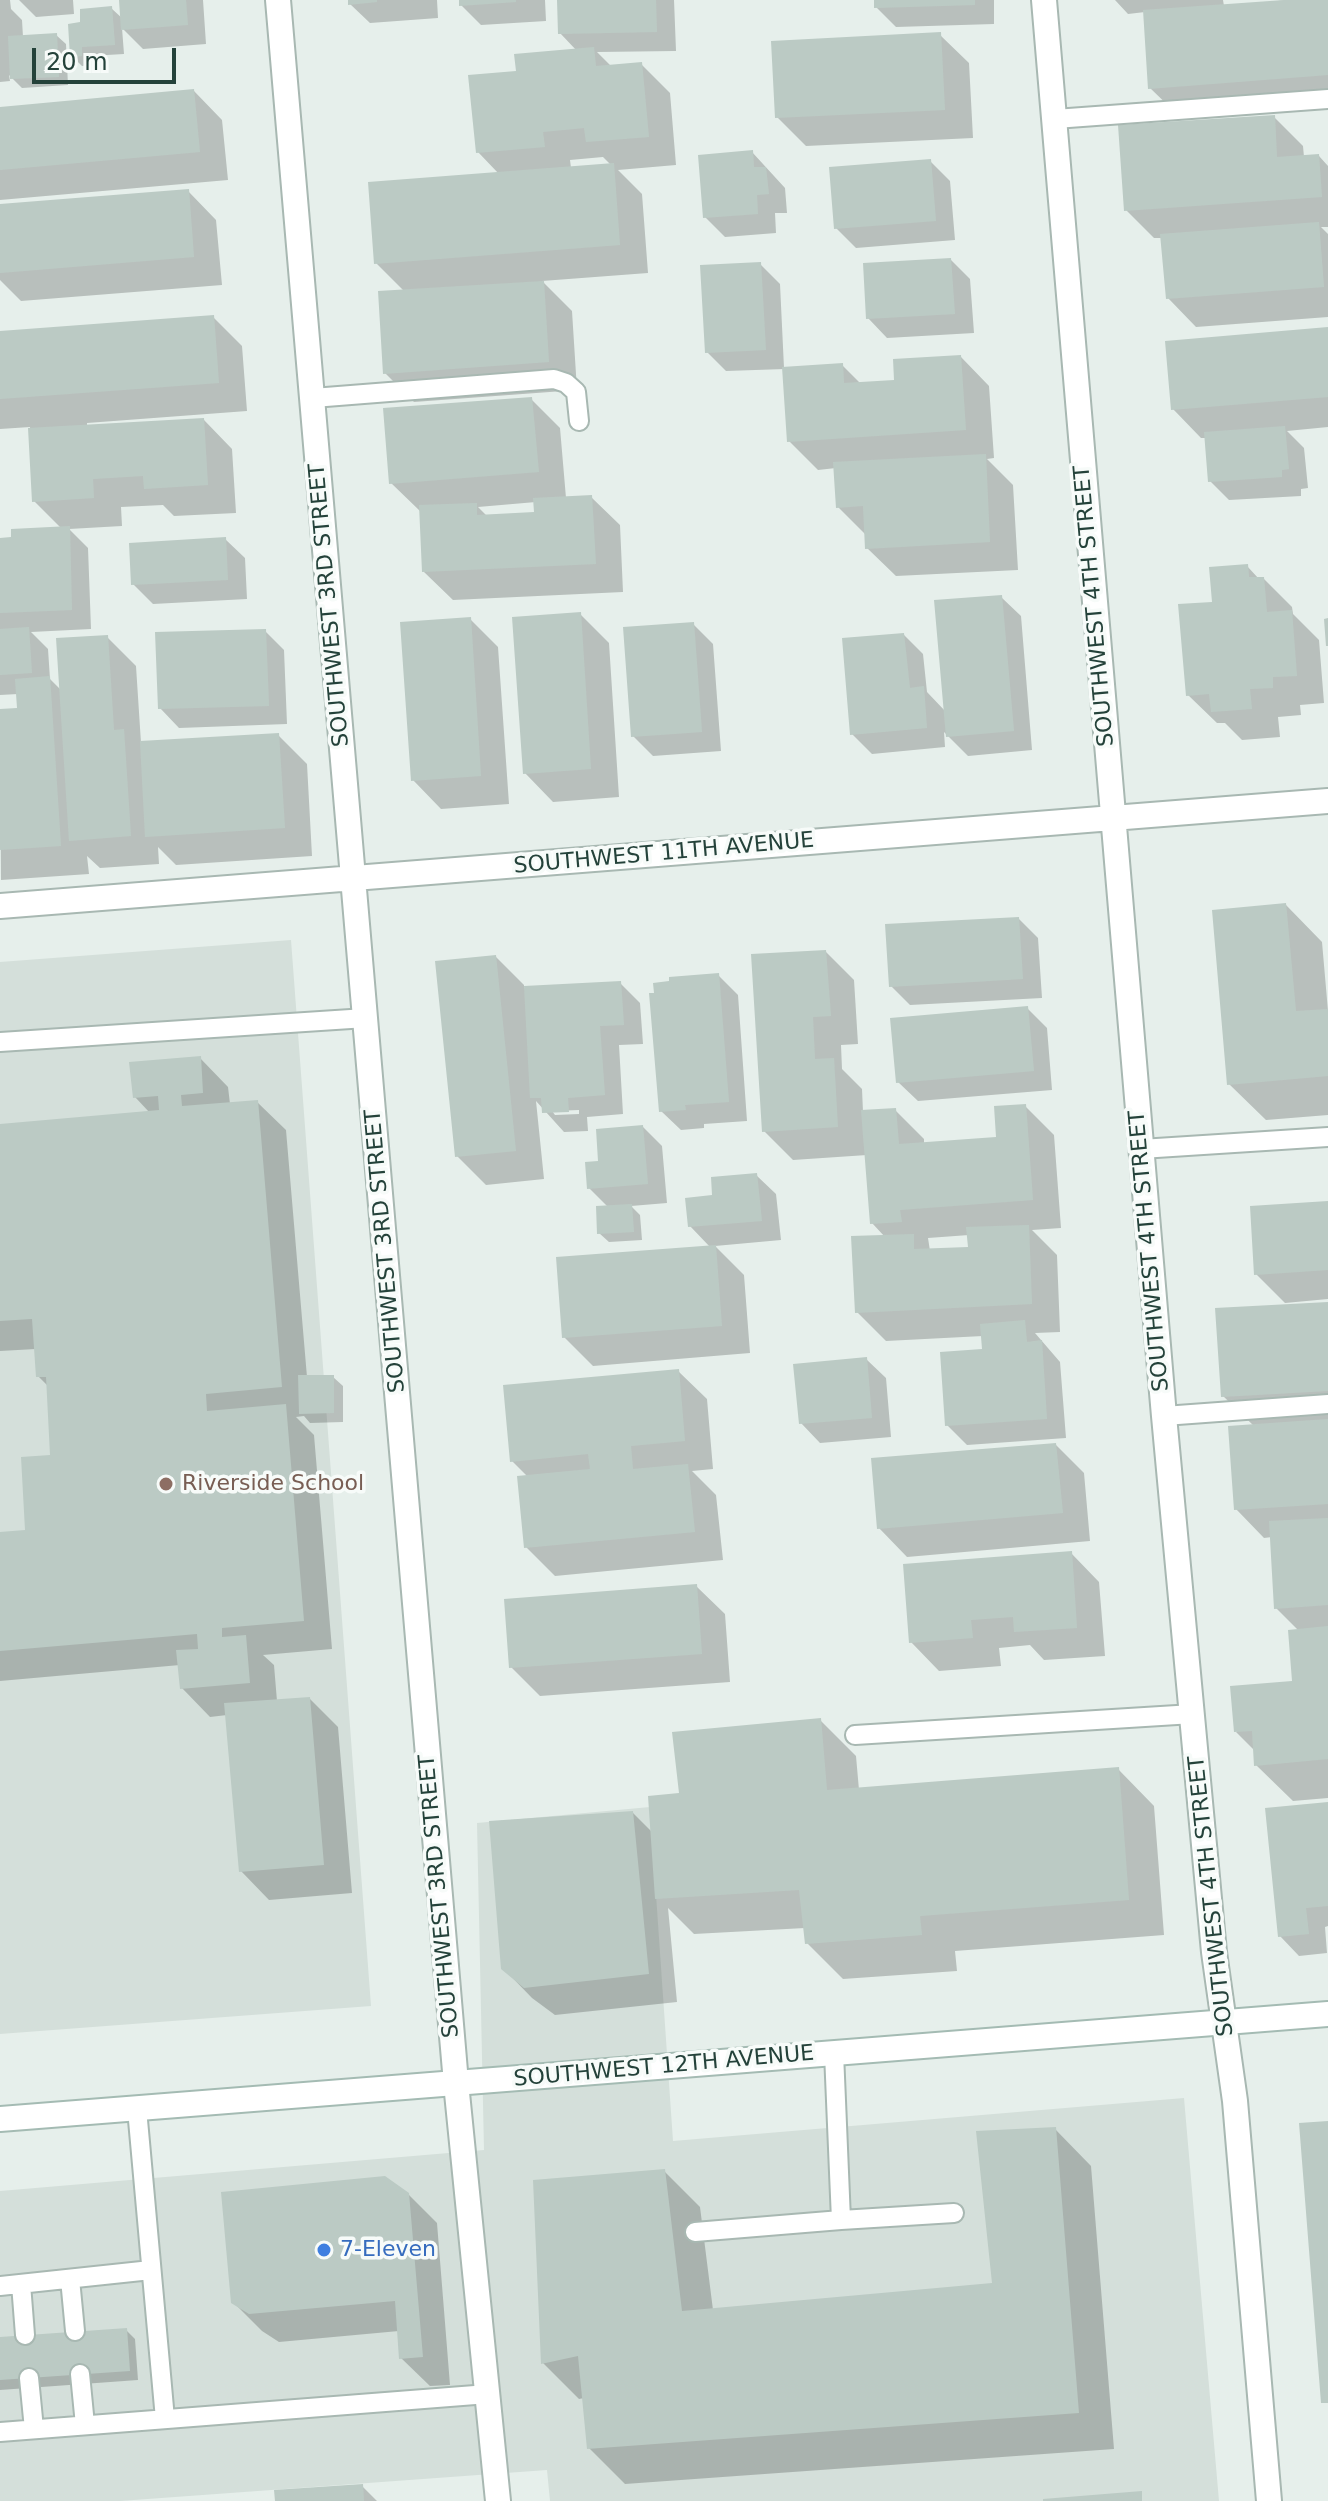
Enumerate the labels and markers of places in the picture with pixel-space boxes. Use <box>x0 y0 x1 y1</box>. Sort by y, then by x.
place label: Riverside School <box>182 1471 364 1497</box>
marker: Riverside School <box>157 1475 175 1493</box>
place label: 7-Eleven <box>340 2237 436 2263</box>
marker: 7-Eleven <box>315 2241 333 2259</box>

